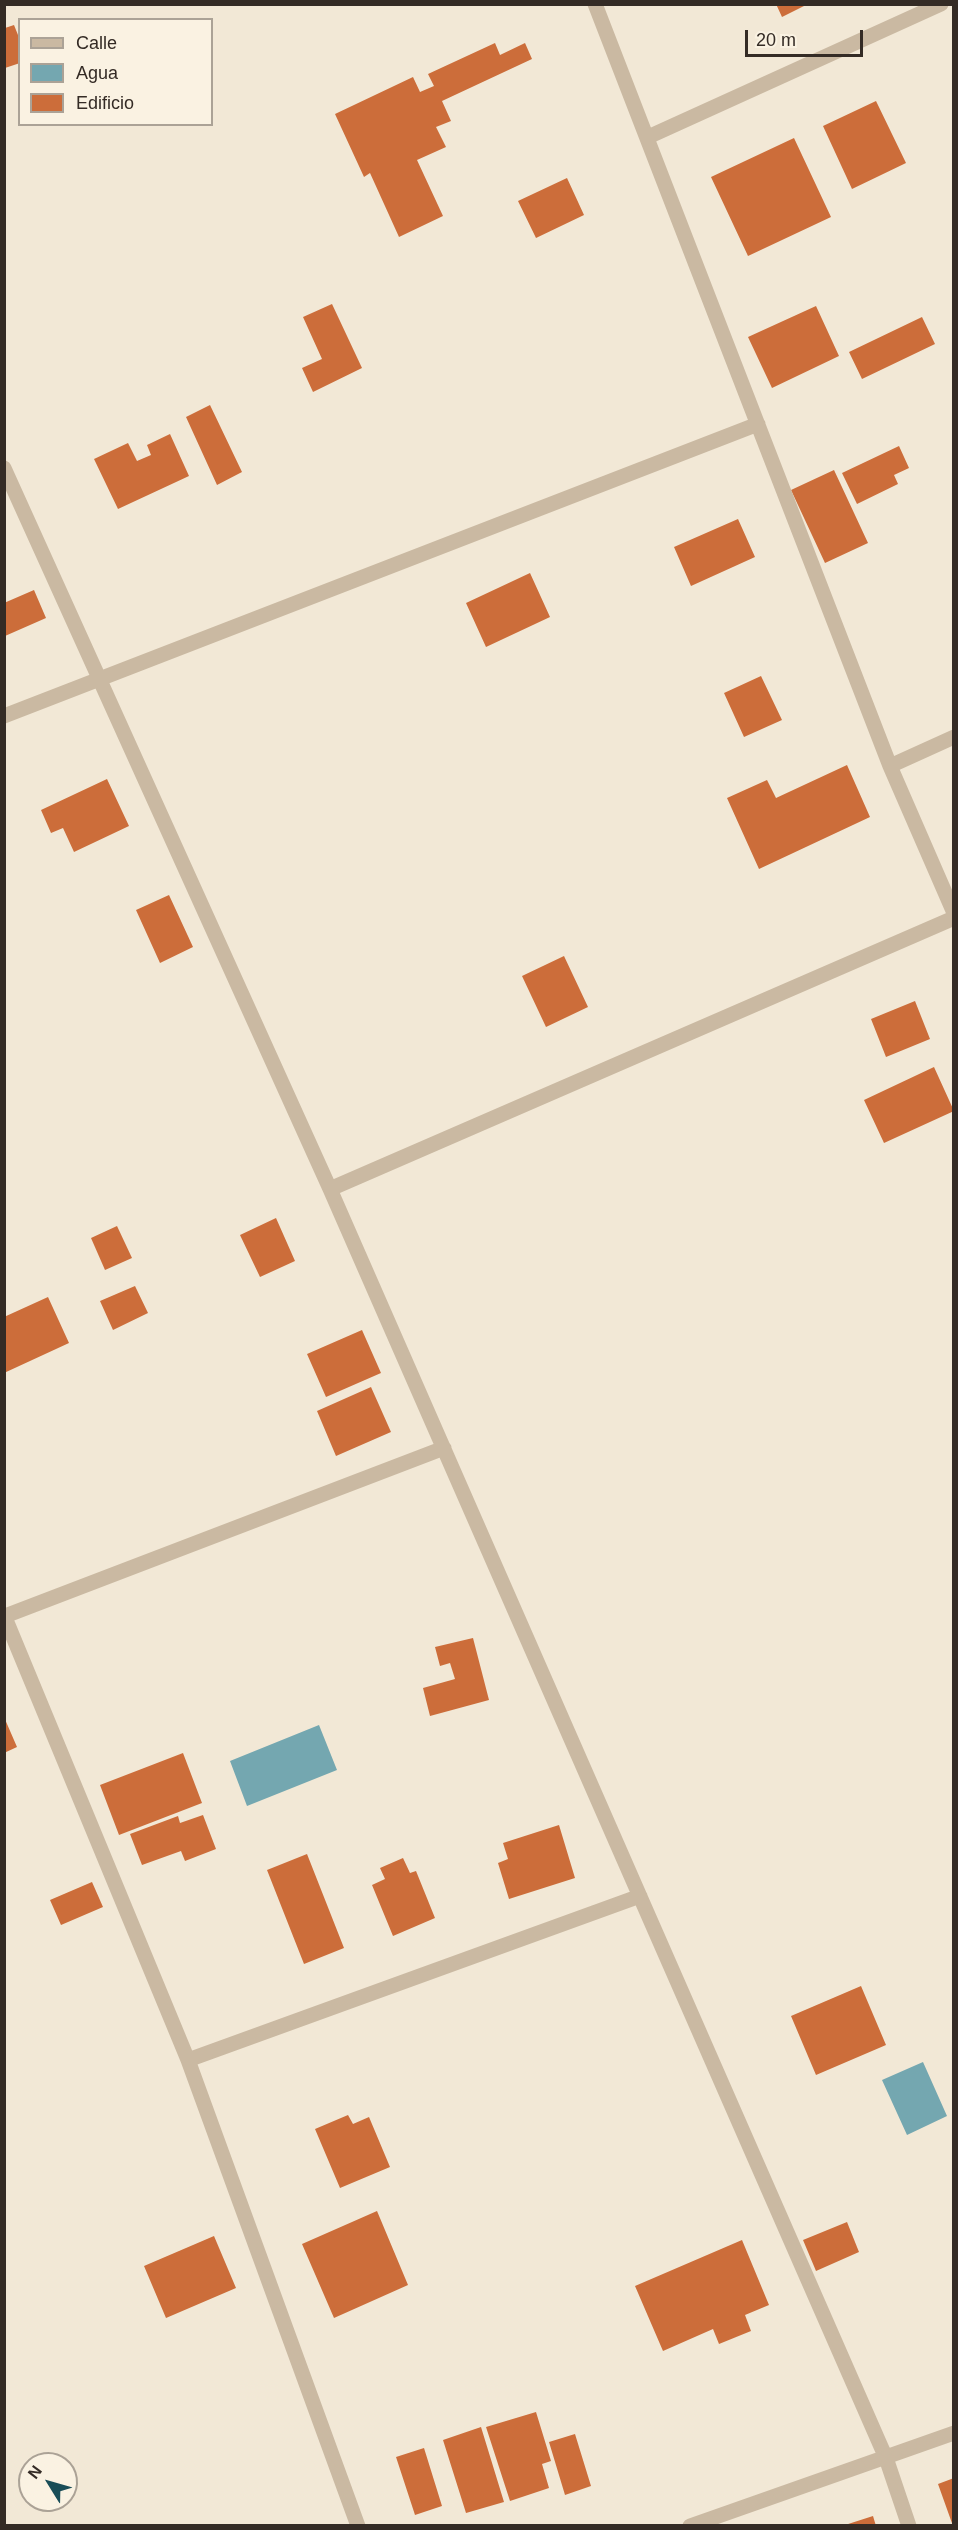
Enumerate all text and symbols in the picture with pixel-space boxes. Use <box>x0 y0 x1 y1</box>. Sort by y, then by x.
legend <box>18 18 213 126</box>
scale bar <box>748 18 866 56</box>
text: 20 m <box>756 30 796 50</box>
text: Calle <box>76 33 117 53</box>
text: Agua <box>76 63 118 83</box>
text: Edificio <box>76 93 134 113</box>
north arrow <box>18 2452 78 2512</box>
text: N <box>25 2462 45 2482</box>

